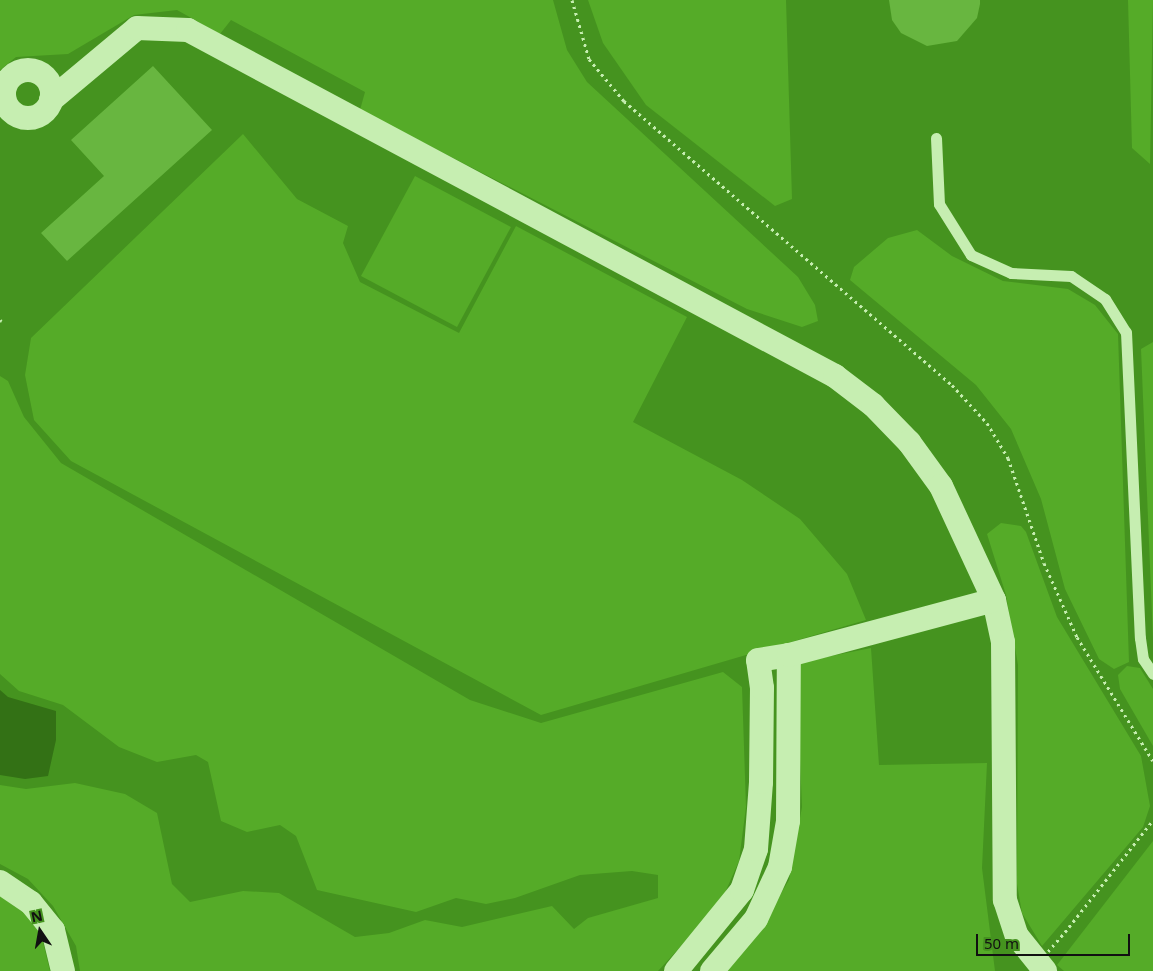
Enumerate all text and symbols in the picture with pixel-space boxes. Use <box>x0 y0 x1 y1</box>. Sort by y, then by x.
text: N <box>29 905 44 926</box>
north arrow <box>15 906 65 956</box>
scale bar <box>978 924 1132 956</box>
text: 50 m <box>984 933 1019 953</box>

